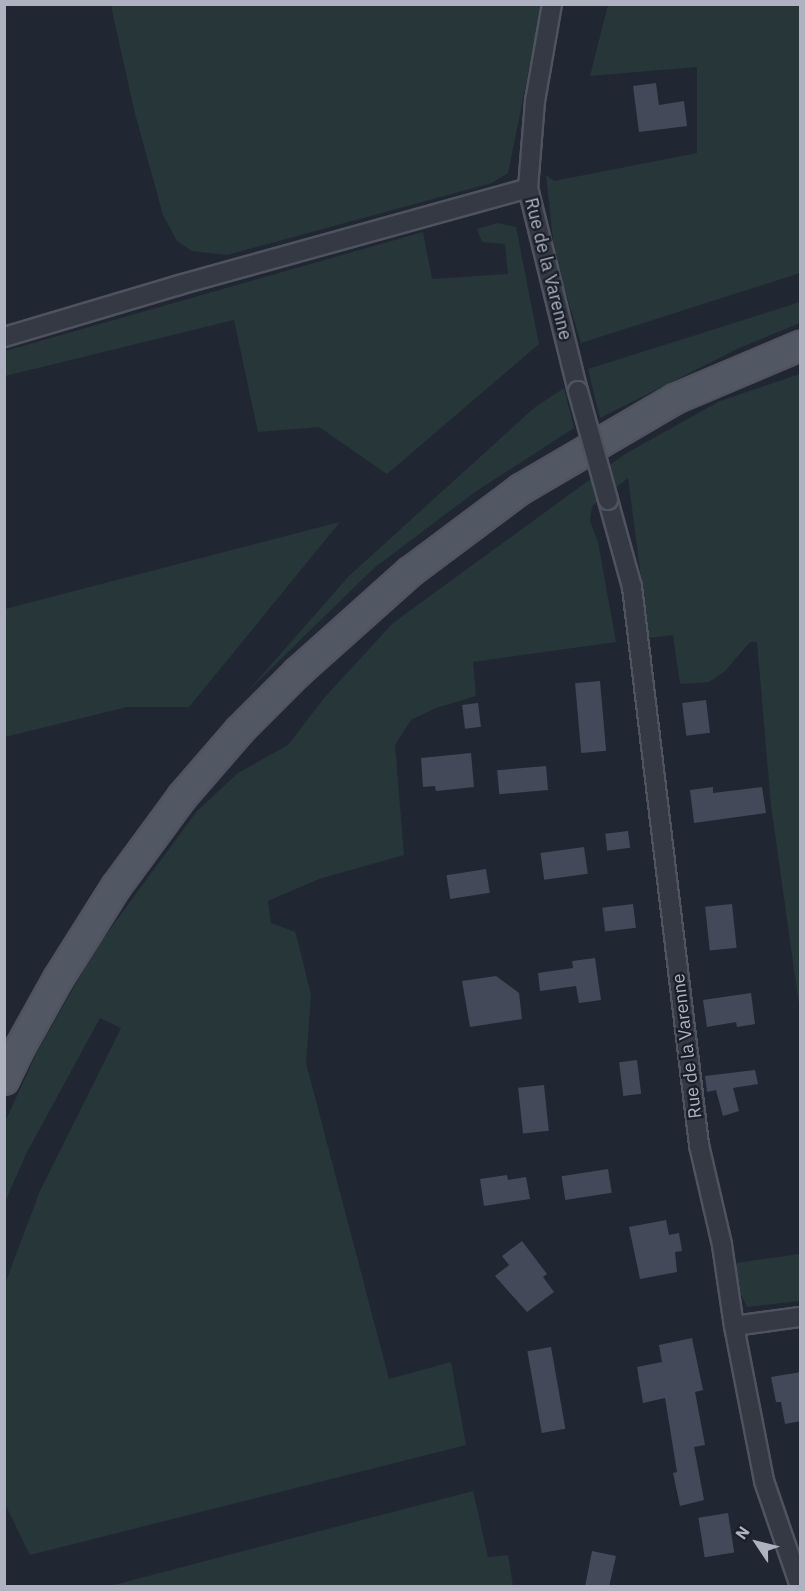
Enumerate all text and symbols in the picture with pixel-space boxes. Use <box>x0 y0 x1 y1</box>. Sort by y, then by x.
street label: Rue de la Varenne <box>520 196 576 342</box>
street label: Rue de la Varenne <box>667 972 707 1120</box>
north arrow <box>727 1513 787 1573</box>
text: N <box>731 1522 754 1543</box>

